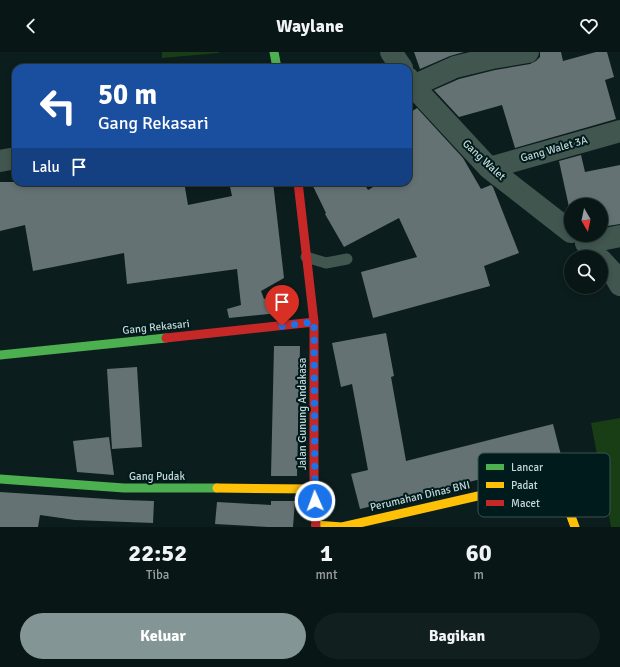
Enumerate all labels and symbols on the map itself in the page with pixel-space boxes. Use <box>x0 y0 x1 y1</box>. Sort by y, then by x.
street label: Gang Walet 3A <box>519 133 589 165</box>
street label: Gang Walet <box>460 137 508 183</box>
north arrow <box>564 198 608 242</box>
pin <box>265 285 299 326</box>
street label: Gang Rekasari <box>122 317 190 337</box>
street label: Jalan Gunung Andakasa <box>296 357 309 470</box>
legend <box>478 453 610 517</box>
text: Lancar <box>511 461 543 474</box>
street label: Gang Pudak <box>129 470 185 483</box>
street label: Perumahan Dinas BNI <box>369 478 471 514</box>
text: Padat <box>511 479 538 492</box>
position arrow <box>294 480 336 522</box>
text: Macet <box>511 497 540 510</box>

